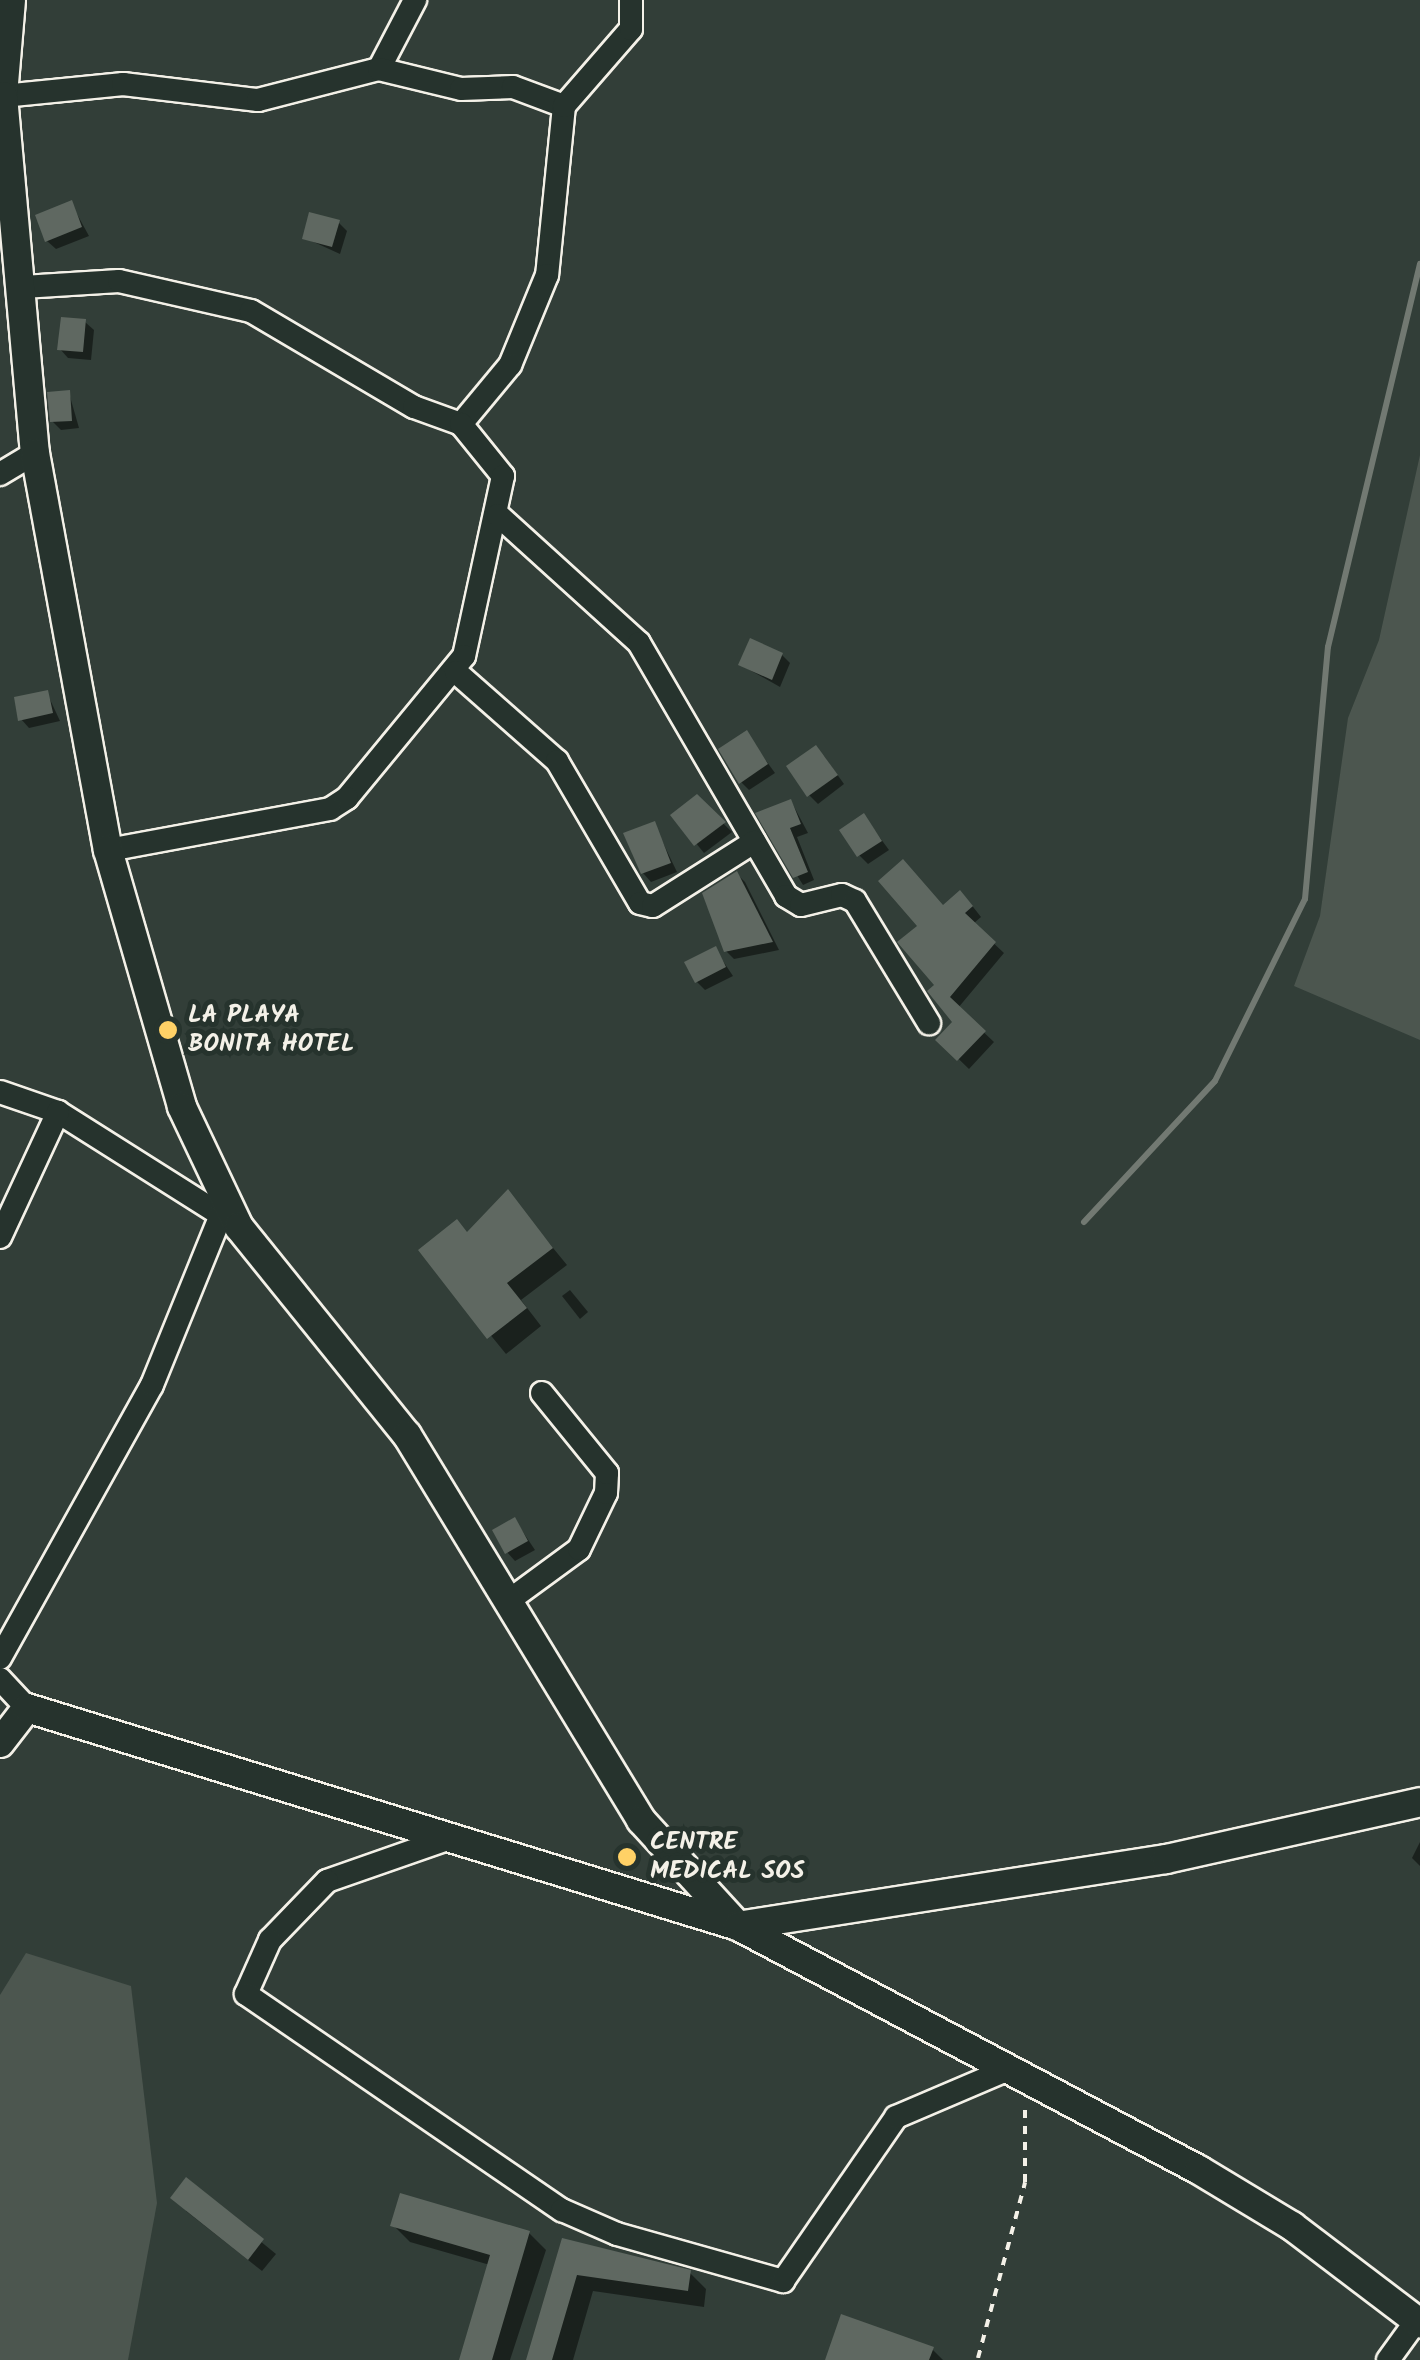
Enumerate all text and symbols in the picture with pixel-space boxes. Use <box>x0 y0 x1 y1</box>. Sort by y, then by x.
place label: LA PLAYA BONITA HOTEL <box>188 1001 354 1060</box>
marker: LA PLAYA BONITA HOTEL <box>157 1019 179 1041</box>
place label: CENTRE MEDICAL SOS <box>650 1828 805 1887</box>
marker: CENTRE MEDICAL SOS <box>614 1844 640 1870</box>

